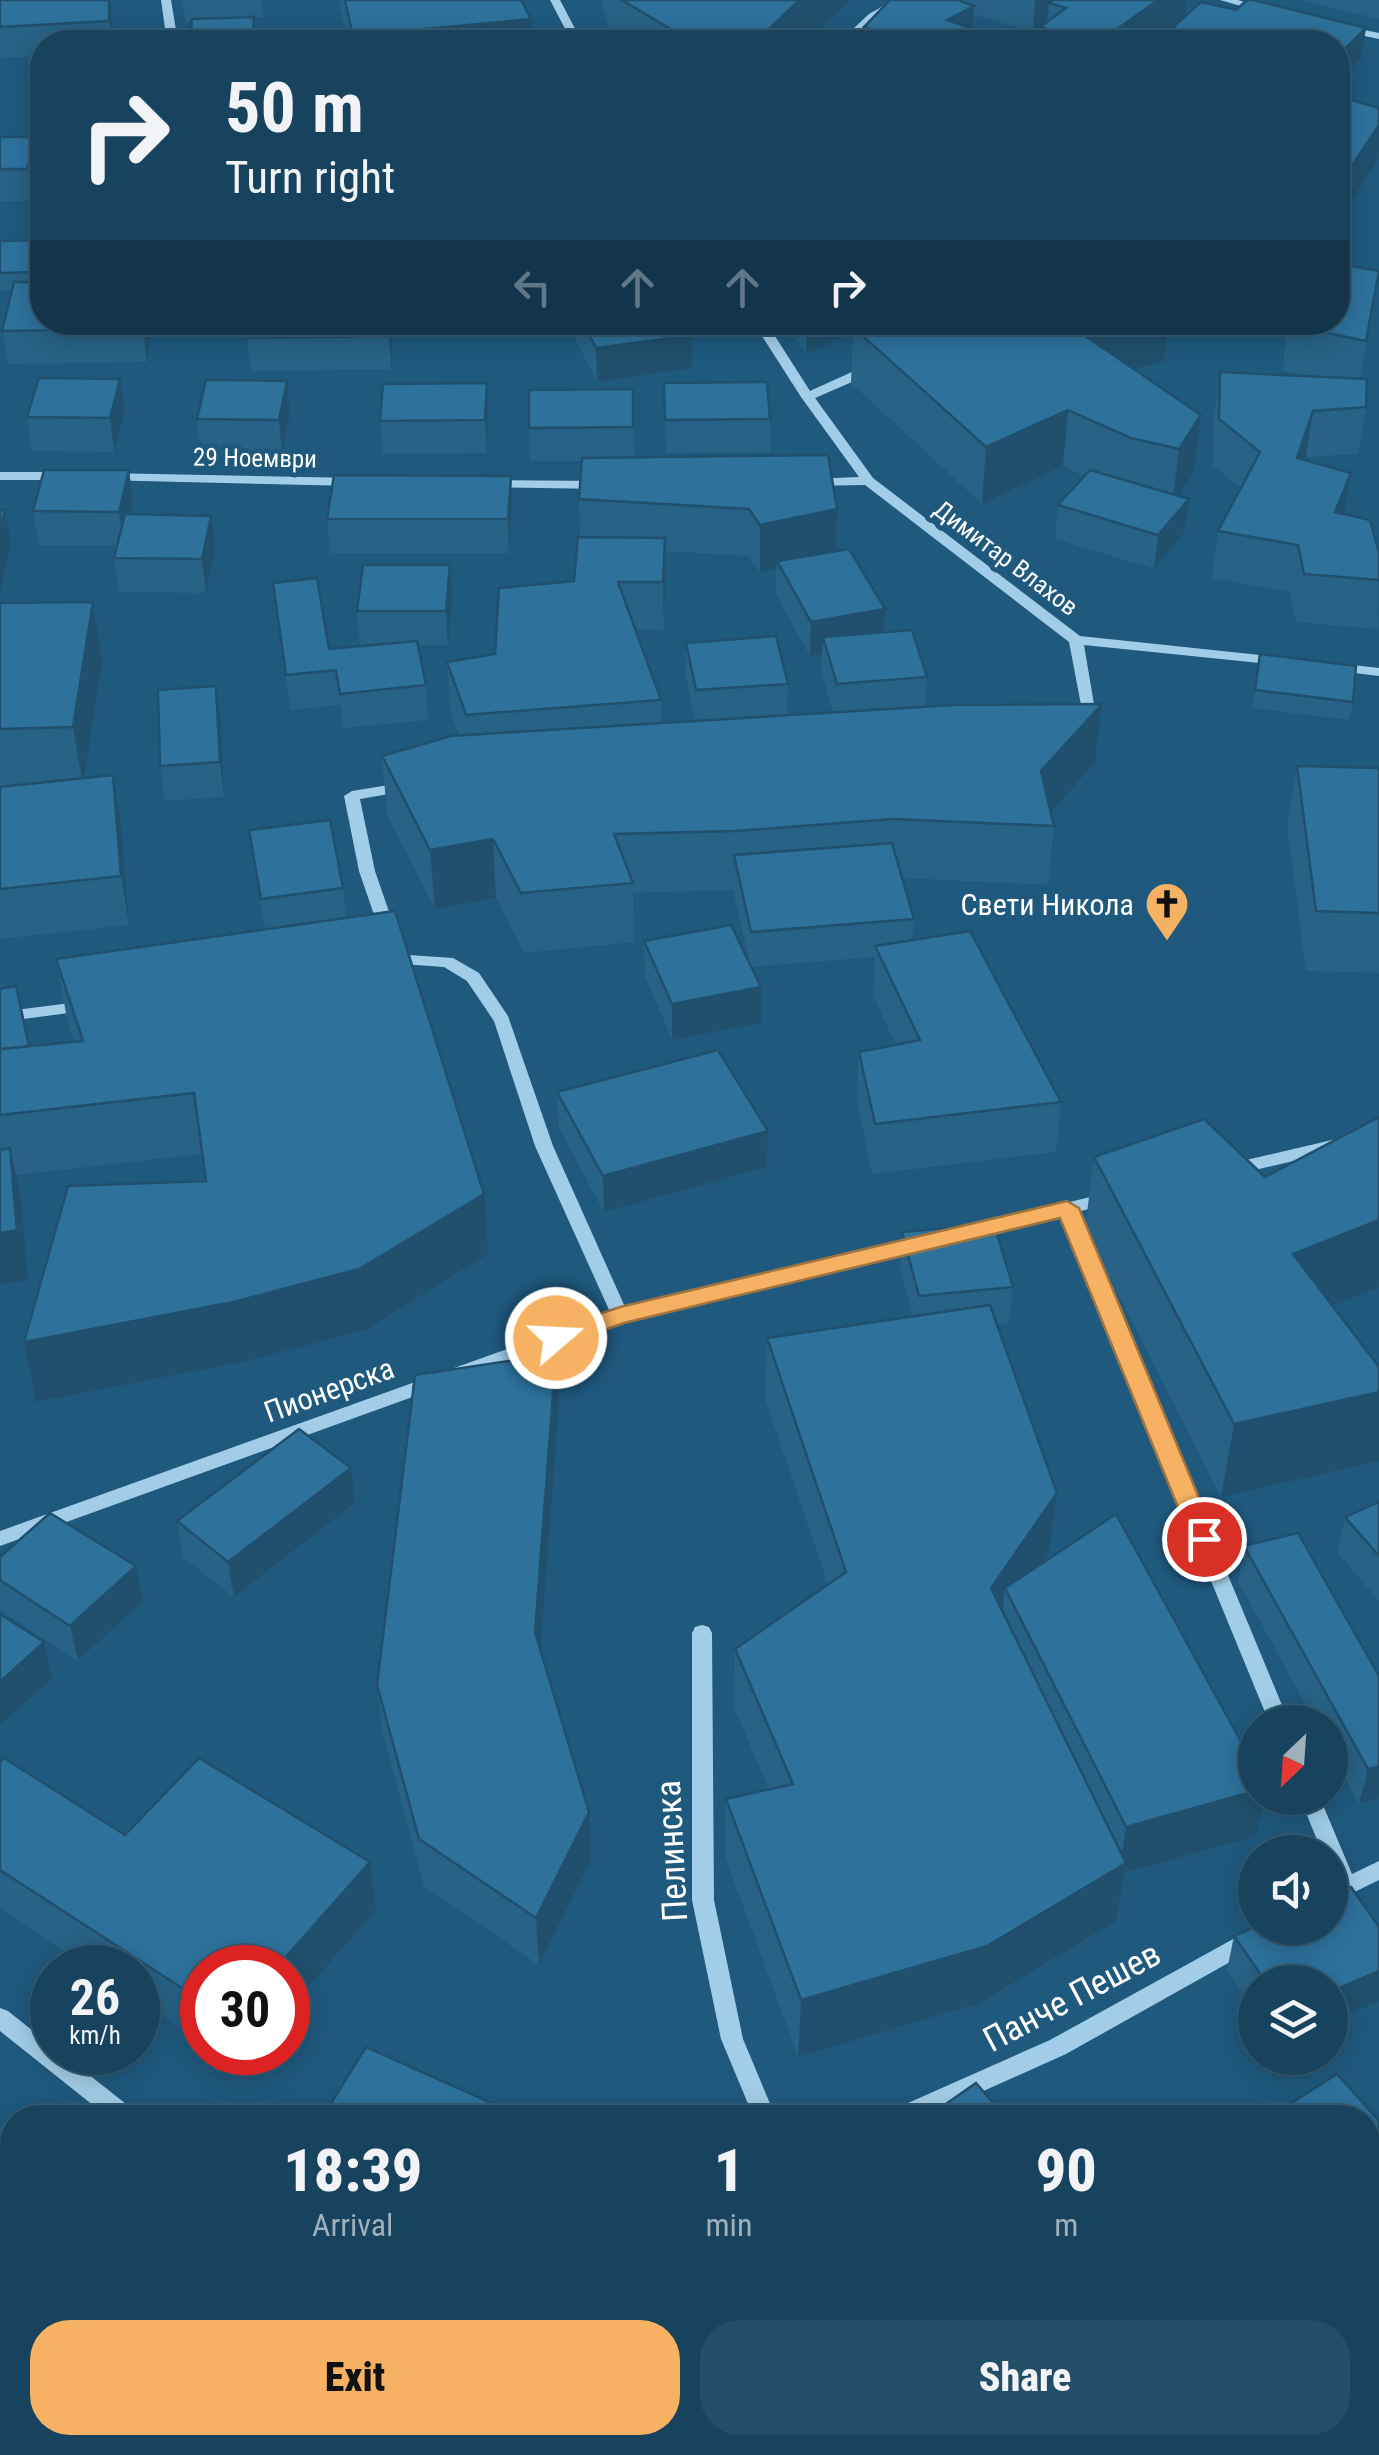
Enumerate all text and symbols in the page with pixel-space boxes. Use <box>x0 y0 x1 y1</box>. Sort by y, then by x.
text: 50 m <box>225 67 364 149</box>
icon: right <box>60 70 190 200</box>
text: Turn right <box>225 151 395 204</box>
icon: left <box>505 260 560 315</box>
icon: ahead <box>610 260 665 315</box>
icon: ahead <box>715 260 770 315</box>
icon: right <box>820 260 875 315</box>
street label: 29 Ноември <box>193 442 317 474</box>
street label: Димитар Влахов <box>928 494 1084 622</box>
church icon: Свети Никола <box>1144 881 1190 942</box>
place label: Свети Никола <box>961 887 1134 922</box>
position arrow <box>504 1286 608 1390</box>
street label: Пионерска <box>259 1350 399 1430</box>
pin <box>1162 1497 1247 1582</box>
icon: arrive <box>1177 1512 1232 1567</box>
north arrow <box>1238 1705 1348 1815</box>
map controls <box>1238 1705 1348 2075</box>
street label: Пелинска <box>648 1779 696 1923</box>
button: sound <box>1238 1835 1348 1945</box>
street label: Панче Пешев <box>977 1933 1167 2061</box>
speed limit sign: 30 <box>180 1945 310 2075</box>
button: layers <box>1238 1965 1348 2075</box>
text: 26 <box>70 1969 120 2027</box>
text: km/h <box>69 2021 121 2050</box>
text: 18:39 <box>283 2135 422 2206</box>
text: 1 <box>714 2135 744 2206</box>
text: 90 <box>1036 2135 1097 2206</box>
text: Arrival <box>312 2206 393 2244</box>
text: min <box>706 2206 752 2244</box>
text: m <box>1054 2206 1078 2244</box>
button: Exit <box>30 2320 680 2435</box>
button: Share <box>700 2320 1350 2435</box>

